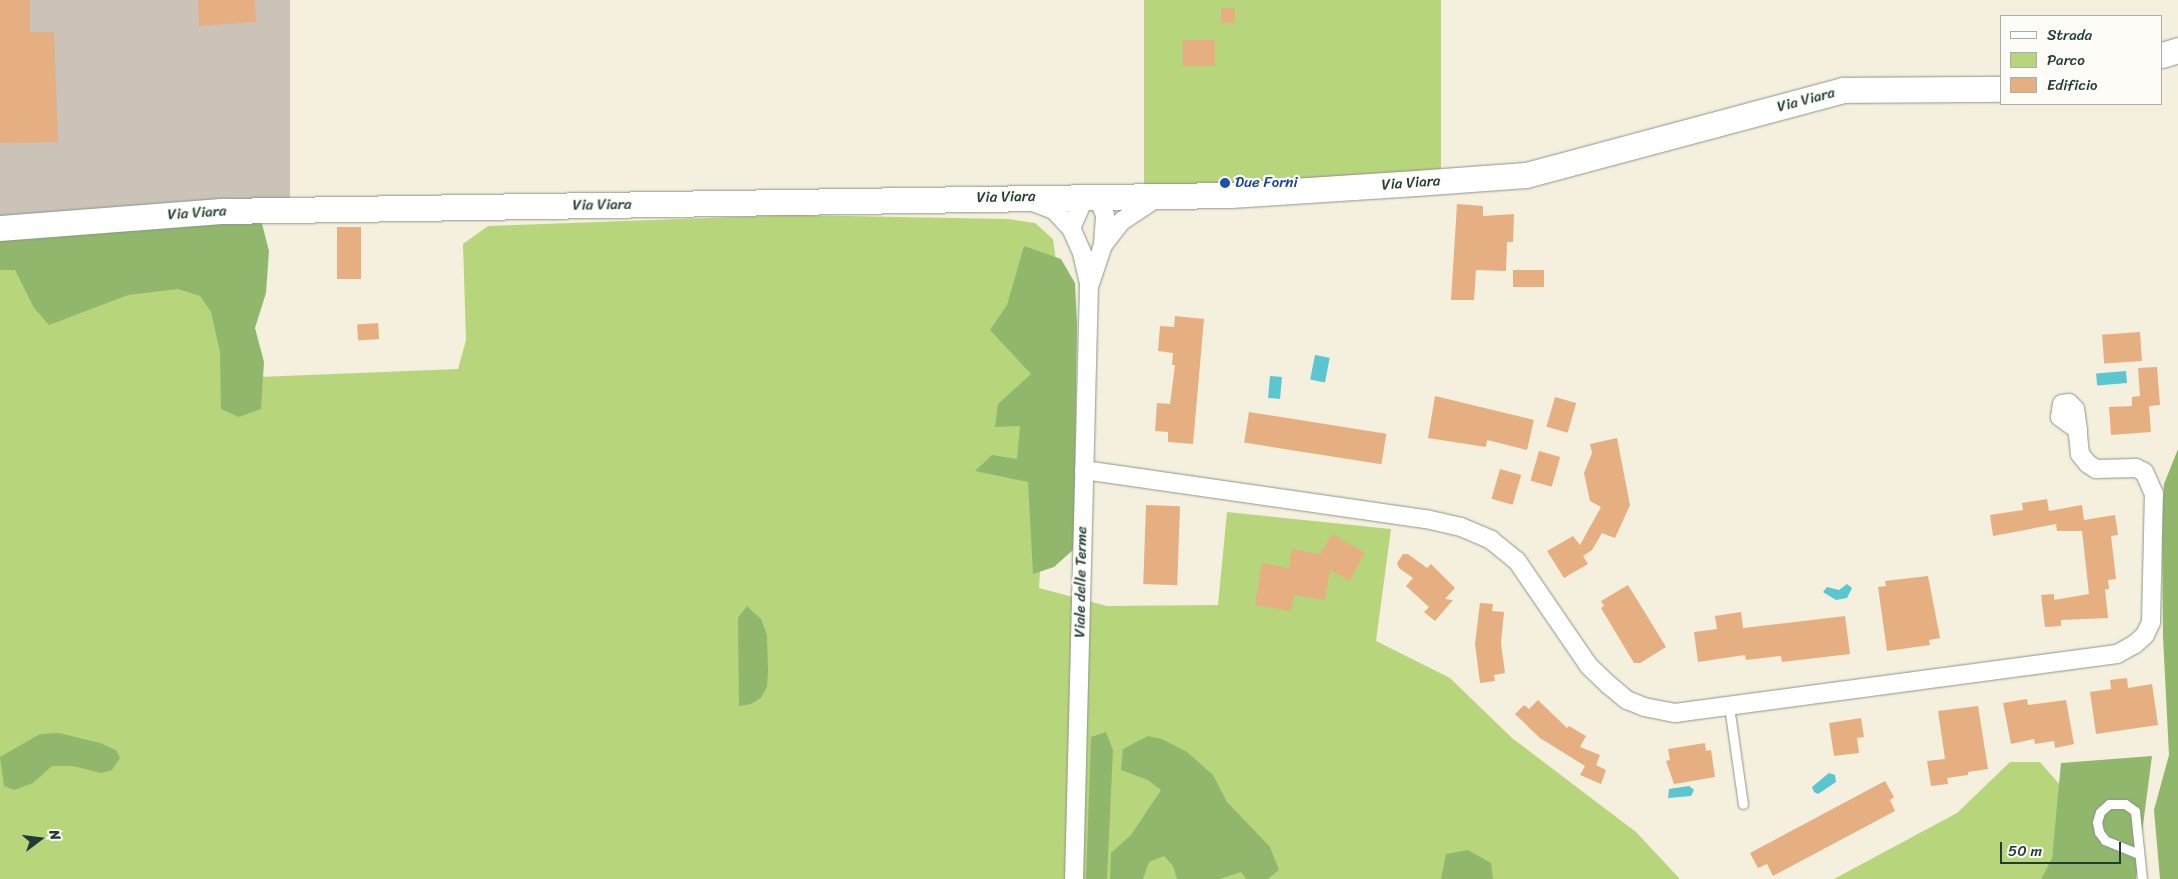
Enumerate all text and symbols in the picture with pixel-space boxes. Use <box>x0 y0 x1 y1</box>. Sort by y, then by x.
legend <box>2000 15 2163 105</box>
text: Strada <box>2047 22 2092 48</box>
text: Parco <box>2047 47 2085 73</box>
text: Edificio <box>2047 72 2098 98</box>
street label: Via Viara <box>1775 84 1837 116</box>
street label: Via Viara <box>1381 172 1441 194</box>
place label: Due Forni <box>1235 174 1298 192</box>
marker: Due Forni <box>1219 177 1231 189</box>
street label: Via Viara <box>976 187 1036 207</box>
street label: Via Viara <box>572 195 632 215</box>
street label: Via Viara <box>167 202 227 224</box>
street label: Viale delle Terme <box>1071 526 1091 638</box>
north arrow <box>15 814 65 864</box>
text: N <box>42 827 68 843</box>
scale bar <box>2003 832 2124 864</box>
text: 50 m <box>2008 838 2042 864</box>

